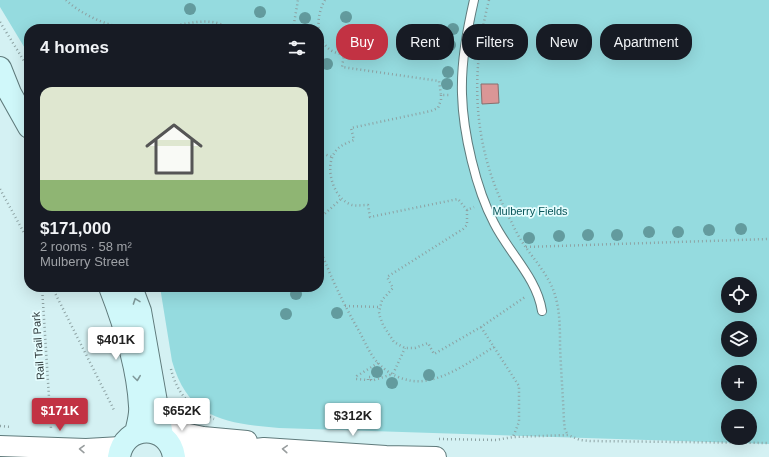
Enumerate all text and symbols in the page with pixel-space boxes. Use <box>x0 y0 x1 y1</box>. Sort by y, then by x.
chip: Buy <box>336 24 388 60</box>
chip: Rent <box>396 24 454 60</box>
chip: Filters <box>462 24 528 60</box>
chip: New <box>536 24 592 60</box>
chip: Apartment <box>600 24 692 60</box>
icon: filters <box>286 37 308 59</box>
text: 4 homes <box>40 38 109 57</box>
icon: home <box>138 113 210 185</box>
park label: Mulberry Fields <box>492 205 568 217</box>
text: $171,000 <box>40 219 111 238</box>
text: 2 rooms · 58 m² <box>40 239 132 254</box>
text: Mulberry Street <box>40 254 129 269</box>
map controls <box>721 277 757 445</box>
button: locate <box>721 277 757 313</box>
one-way arrow <box>133 298 141 305</box>
street label: Rail Trail Park <box>30 311 46 381</box>
button: layers <box>721 321 757 357</box>
pin: $401K <box>88 327 144 361</box>
text: $401K <box>97 332 135 347</box>
button: + <box>721 365 757 401</box>
one-way arrow <box>132 375 141 381</box>
pin: $171K <box>32 398 88 432</box>
pin: $652K <box>154 398 210 432</box>
text: $171K <box>41 403 79 418</box>
text: $652K <box>163 403 201 418</box>
pin: $312K <box>325 403 381 437</box>
text: $312K <box>334 408 372 423</box>
button: − <box>721 409 757 445</box>
one-way arrow <box>79 445 85 453</box>
one-way arrow <box>282 445 288 454</box>

